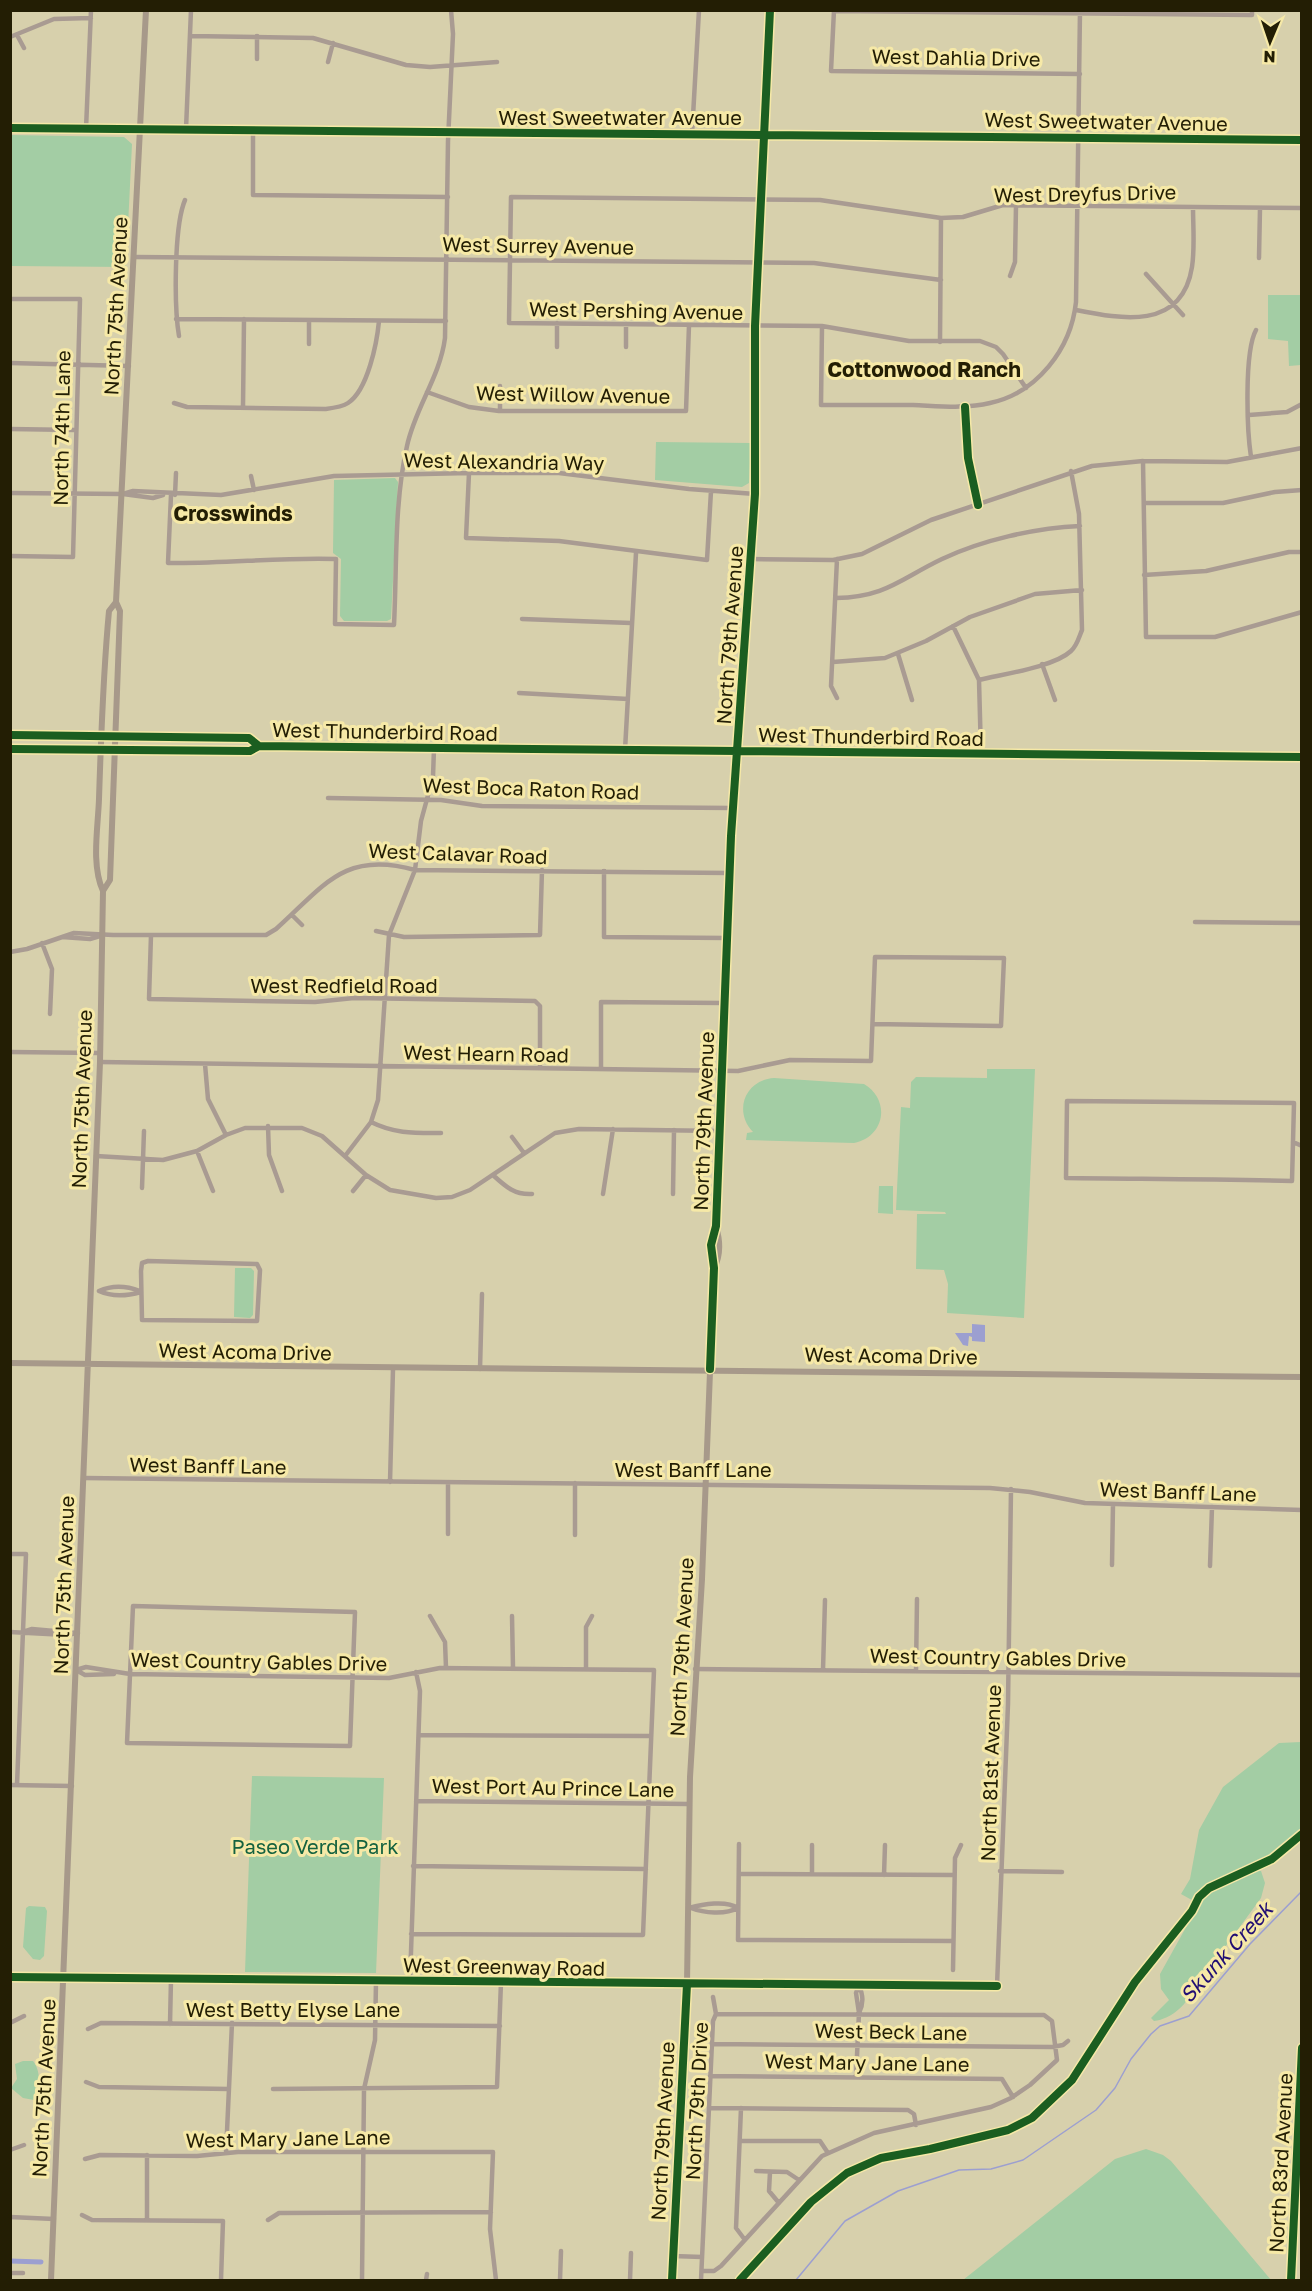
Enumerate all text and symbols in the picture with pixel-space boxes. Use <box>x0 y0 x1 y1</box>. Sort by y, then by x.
north arrow <box>1240 12 1300 72</box>
street label: West Dahlia Drive <box>871 44 1041 70</box>
text: N <box>1263 47 1276 67</box>
street label: West Sweetwater Avenue <box>498 105 742 129</box>
street label: West Sweetwater Avenue <box>984 107 1228 135</box>
street label: West Dreyfus Drive <box>994 179 1176 207</box>
street label: North 75th Avenue <box>98 216 132 396</box>
street label: West Surrey Avenue <box>442 231 634 259</box>
street label: West Pershing Avenue <box>529 296 743 324</box>
street label: North 74th Lane <box>48 350 74 506</box>
district label: Cottonwood Ranch <box>827 356 1021 382</box>
street label: West Willow Avenue <box>476 380 670 408</box>
street label: West Alexandria Way <box>403 447 605 475</box>
district label: Crosswinds <box>173 500 293 526</box>
street label: North 79th Avenue <box>711 545 747 725</box>
street label: West Thunderbird Road <box>272 717 498 745</box>
street label: West Thunderbird Road <box>758 722 984 750</box>
street label: West Boca Raton Road <box>422 772 640 804</box>
street label: West Calavar Road <box>368 838 548 868</box>
street label: West Redfield Road <box>250 973 438 997</box>
street label: North 75th Avenue <box>66 1009 96 1189</box>
street label: North 79th Avenue <box>688 1031 718 1211</box>
street label: West Hearn Road <box>403 1040 569 1066</box>
street label: West Acoma Drive <box>158 1337 332 1365</box>
street label: West Acoma Drive <box>804 1341 978 1369</box>
street label: West Banff Lane <box>129 1452 287 1478</box>
street label: West Banff Lane <box>614 1457 772 1481</box>
street label: West Banff Lane <box>1099 1476 1257 1506</box>
street label: North 75th Avenue <box>48 1495 78 1675</box>
street label: North 79th Avenue <box>664 1557 698 1737</box>
street label: West Country Gables Drive <box>869 1643 1127 1671</box>
street label: West Country Gables Drive <box>130 1647 388 1675</box>
street label: North 81st Avenue <box>975 1684 1005 1862</box>
street label: West Port Au Prince Lane <box>431 1773 675 1801</box>
park label: Paseo Verde Park <box>232 1834 399 1858</box>
water label: Skunk Creek <box>1174 1895 1279 2008</box>
street label: West Greenway Road <box>403 1952 605 1980</box>
street label: West Betty Elyse Lane <box>186 1997 400 2021</box>
street label: North 75th Avenue <box>26 1998 60 2178</box>
street label: West Beck Lane <box>814 2018 968 2044</box>
street label: North 79th Drive <box>680 2021 712 2181</box>
street label: North 79th Avenue <box>645 2041 679 2221</box>
street label: West Mary Jane Lane <box>764 2048 970 2076</box>
street label: North 83rd Avenue <box>1263 2072 1297 2254</box>
street label: West Mary Jane Lane <box>185 2124 391 2152</box>

